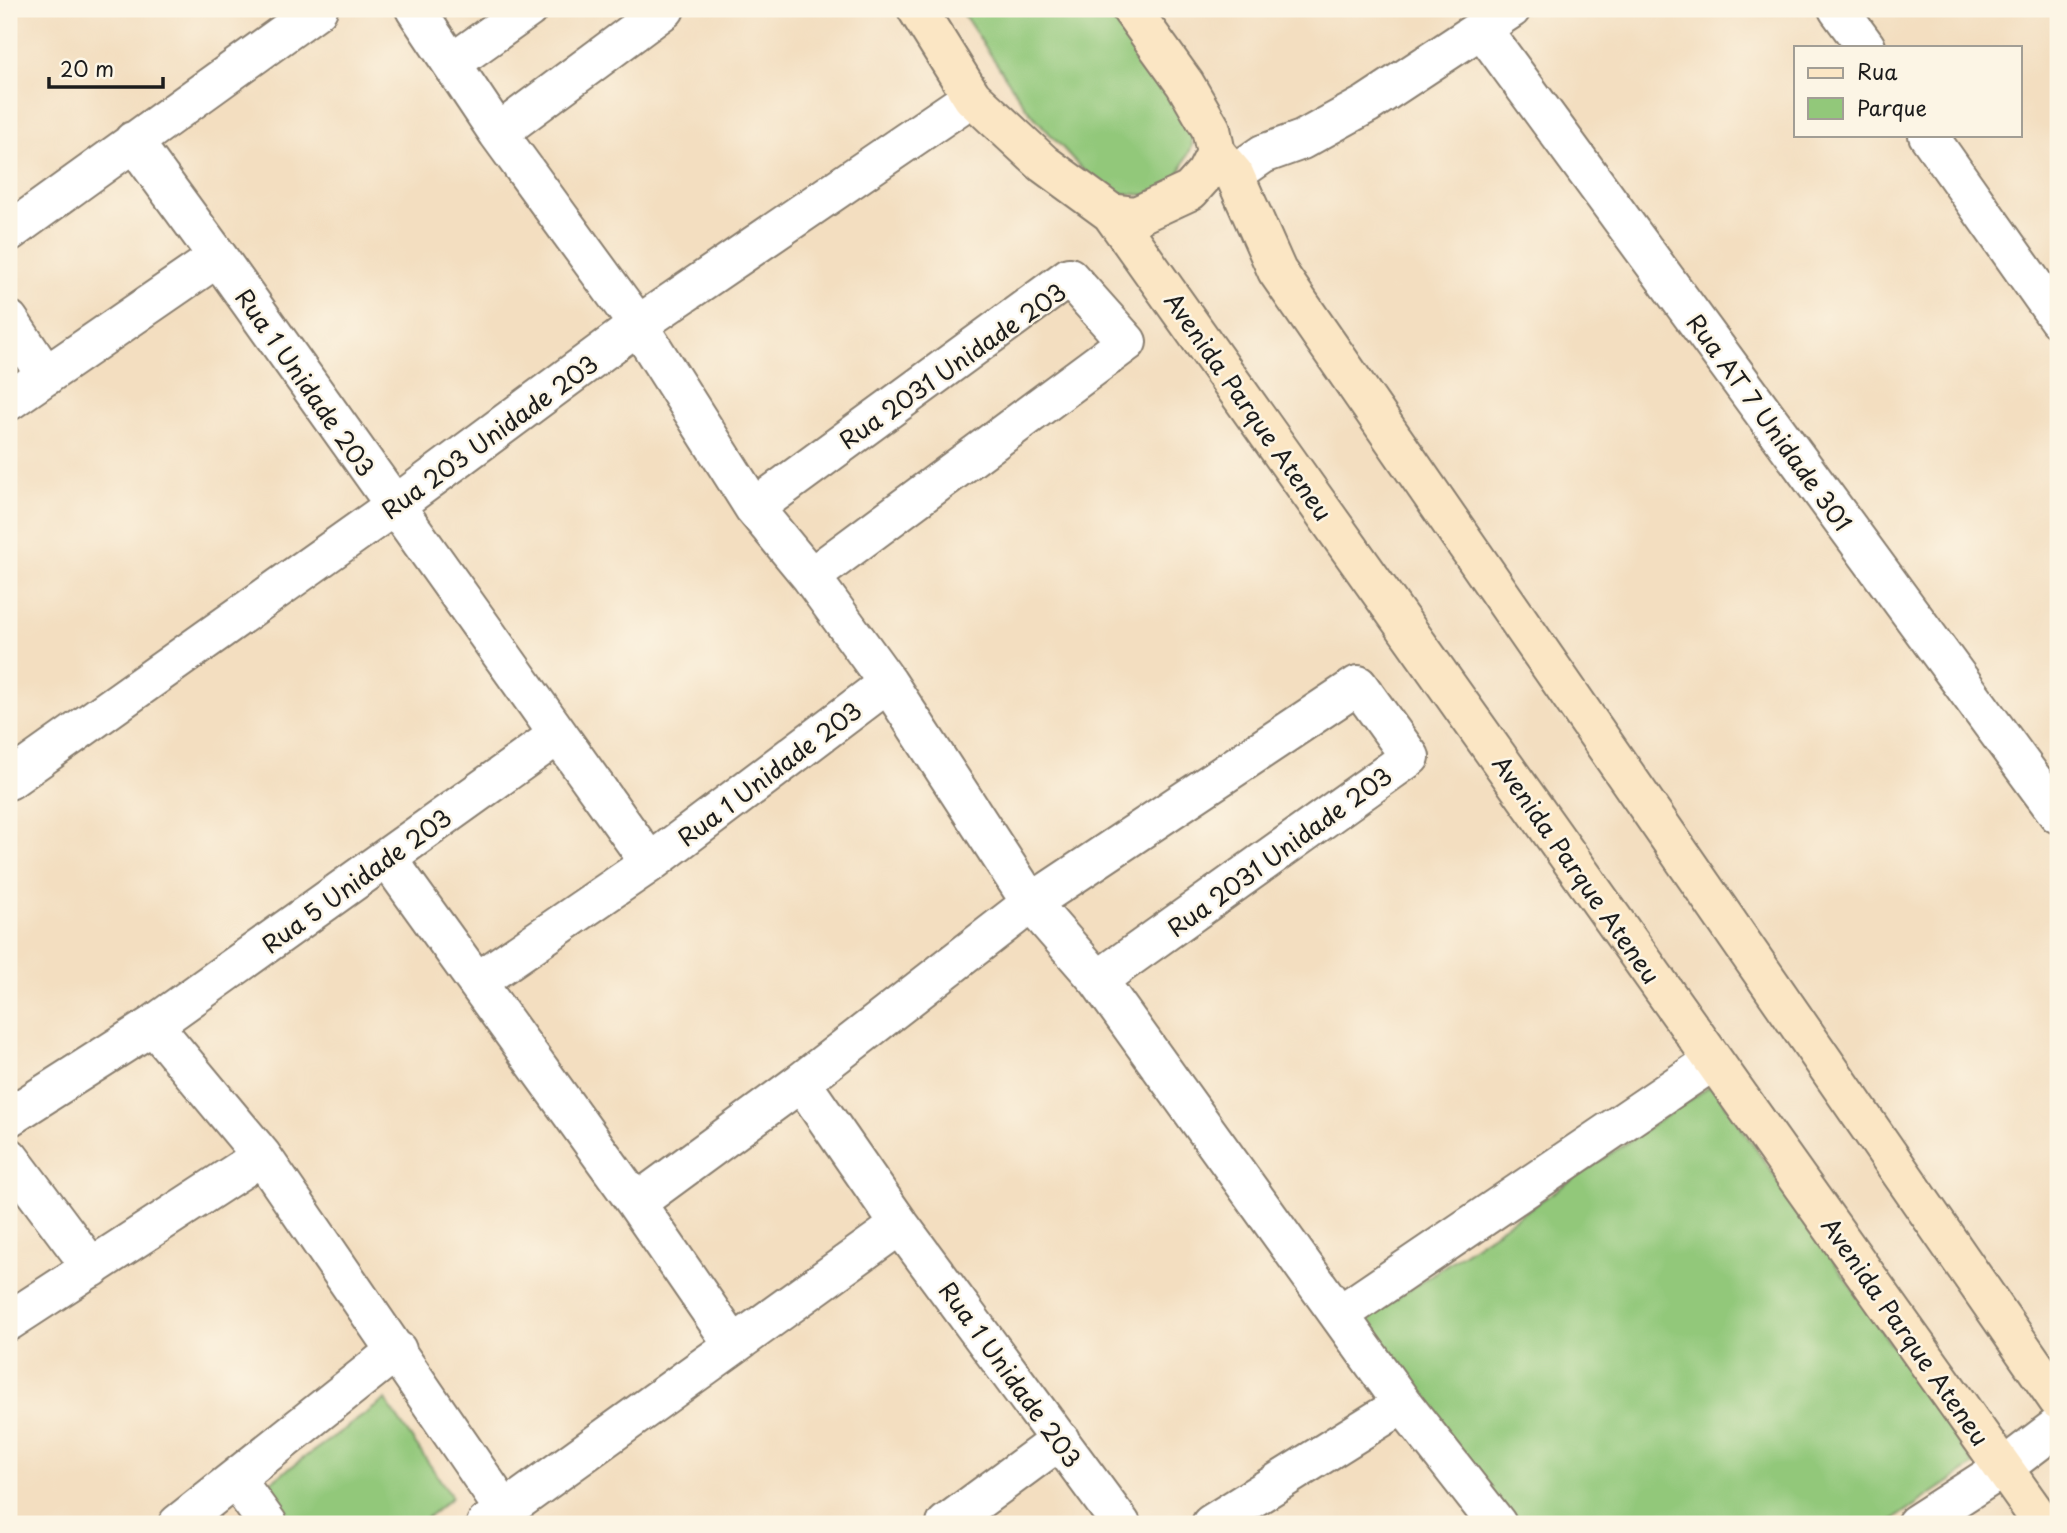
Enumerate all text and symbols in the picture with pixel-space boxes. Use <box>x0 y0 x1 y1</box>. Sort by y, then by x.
scale bar <box>49 46 163 90</box>
legend <box>1794 46 2022 136</box>
text: 20 m <box>60 52 114 84</box>
text: Rua <box>1857 55 1898 87</box>
text: Parque <box>1857 91 1927 123</box>
street label: Rua 2031 Unidade 203 <box>831 273 1073 457</box>
street label: Rua 1 Unidade 203 <box>228 281 384 483</box>
street label: Avenida Parque Ateneu <box>1156 284 1342 528</box>
street label: Rua AT 7 Unidade 301 <box>1679 306 1861 538</box>
street label: Rua 203 Unidade 203 <box>373 345 605 527</box>
street label: Rua 1 Unidade 203 <box>669 692 869 854</box>
street label: Avenida Parque Ateneu <box>1484 747 1670 991</box>
street label: Rua 2031 Unidade 203 <box>1159 757 1399 945</box>
street label: Rua 5 Unidade 203 <box>254 799 458 961</box>
street label: Avenida Parque Ateneu <box>1813 1209 1999 1453</box>
street label: Rua 1 Unidade 203 <box>931 1274 1091 1474</box>

